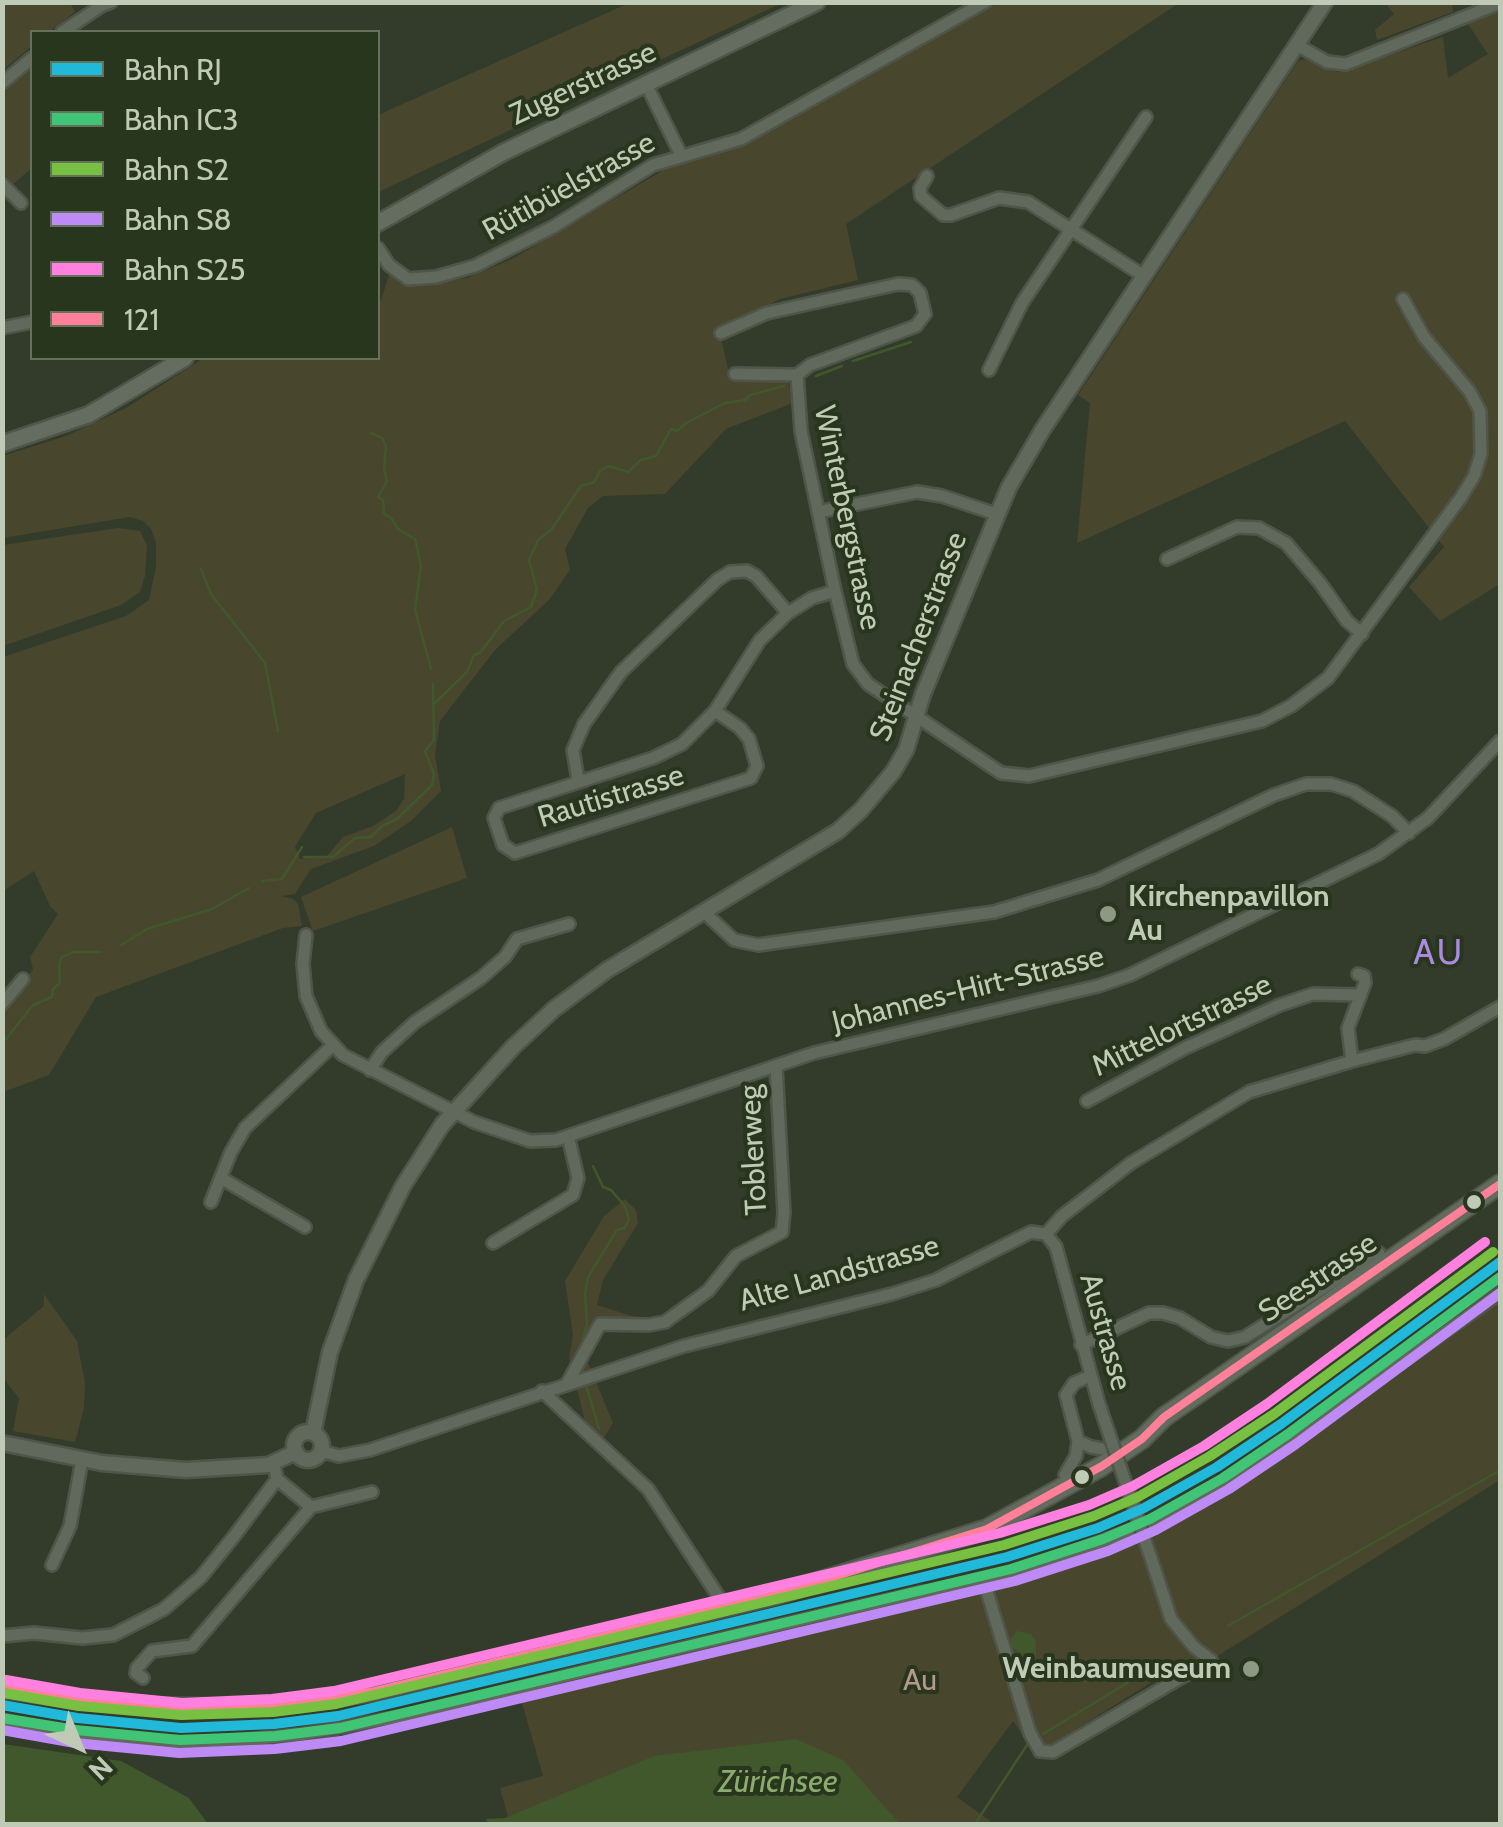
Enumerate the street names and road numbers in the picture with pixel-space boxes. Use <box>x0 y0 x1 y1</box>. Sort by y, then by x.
street label: Zugerstrasse <box>504 34 662 134</box>
street label: Rütibüelstrasse <box>477 125 661 249</box>
street label: Winterbergstrasse <box>806 402 888 634</box>
street label: Steinacherstrasse <box>863 527 975 747</box>
street label: Rautistrasse <box>534 758 688 836</box>
street label: Johannes-Hirt-Strasse <box>828 939 1108 1041</box>
street label: Mittelortstrasse <box>1086 967 1278 1085</box>
street label: Toblerweg <box>733 1084 775 1216</box>
street label: Seestrasse <box>1252 1225 1384 1331</box>
street label: Alte Landstrasse <box>735 1228 943 1320</box>
street label: Austrasse <box>1071 1269 1139 1395</box>

